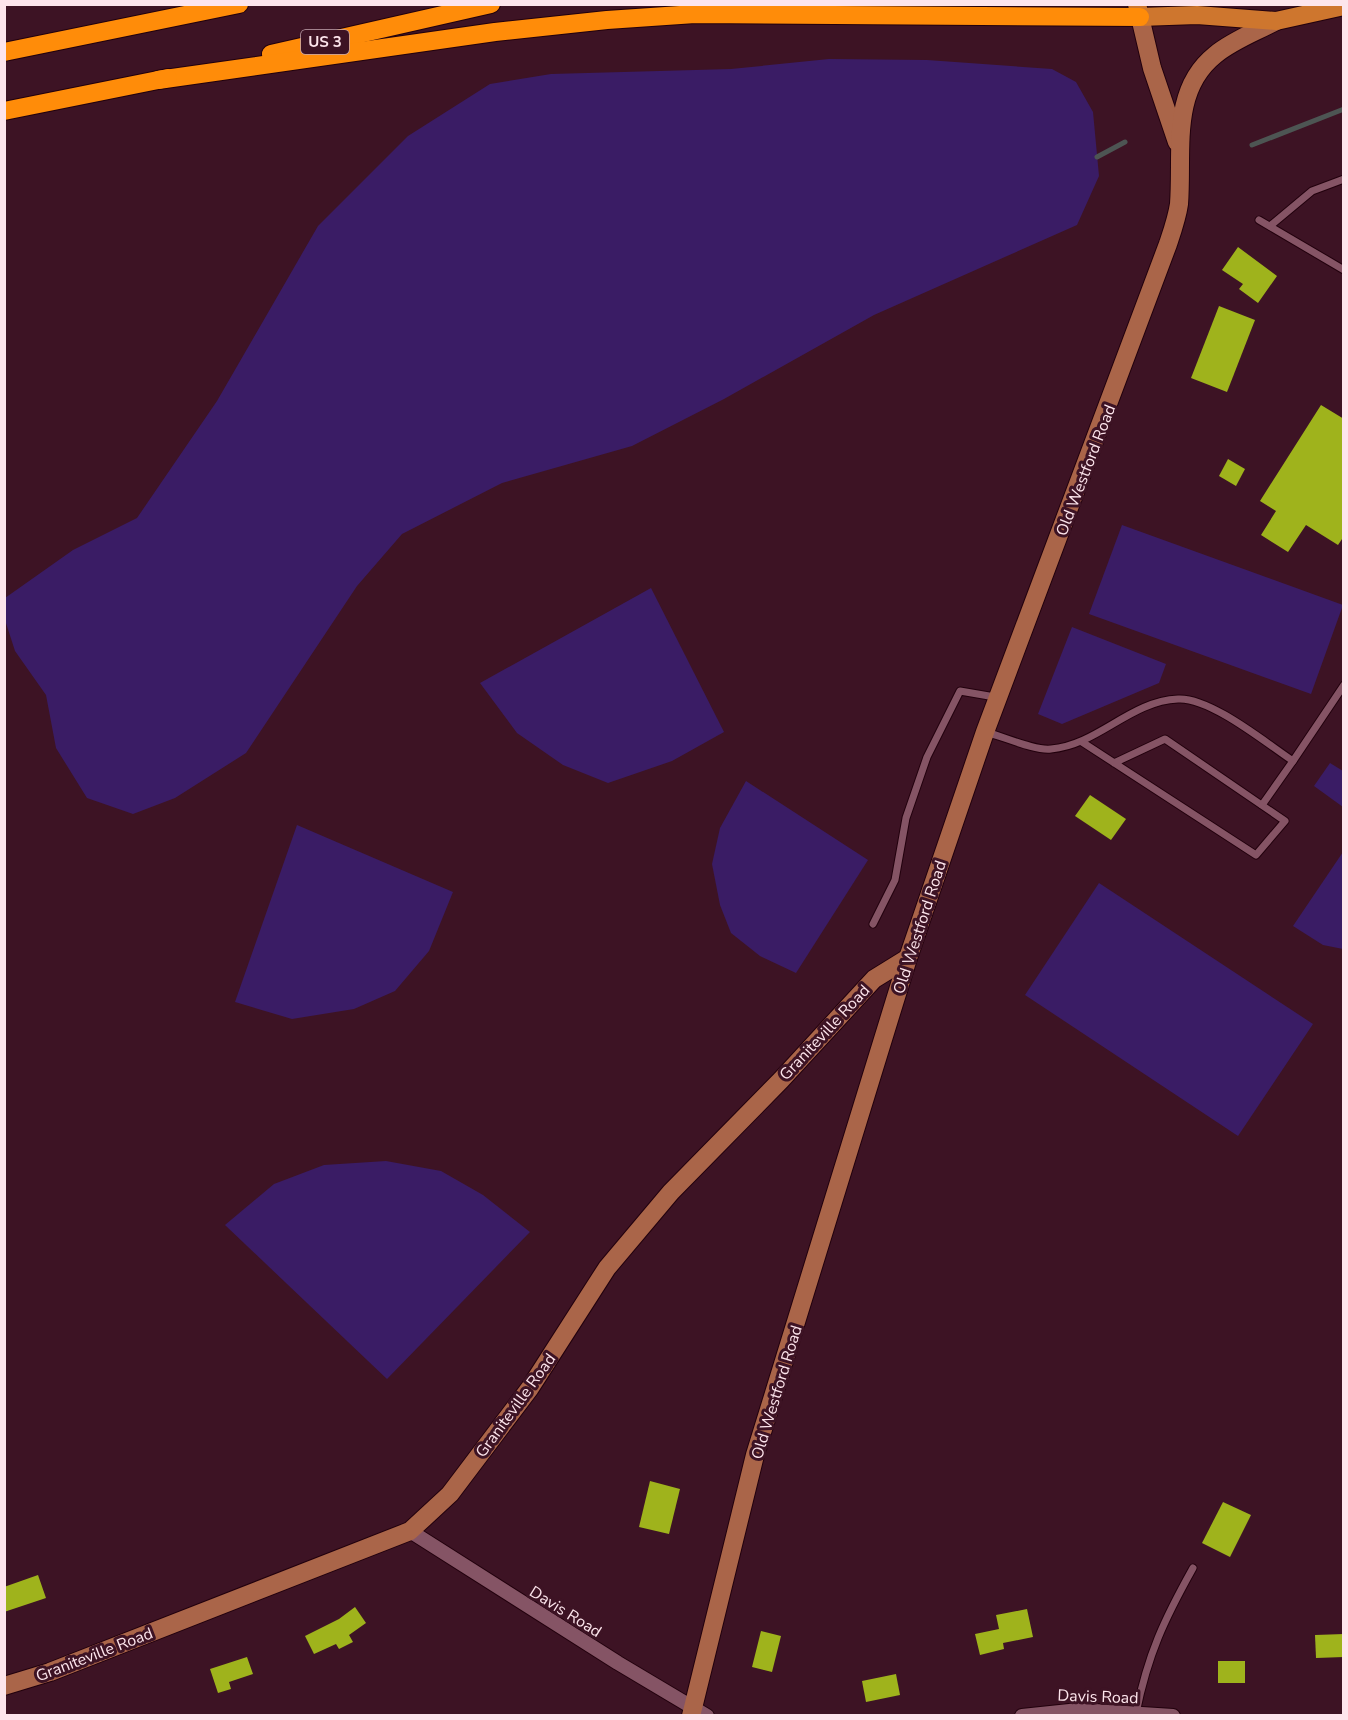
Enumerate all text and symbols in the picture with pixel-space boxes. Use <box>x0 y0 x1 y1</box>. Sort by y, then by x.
road number: US 3 <box>301 30 349 54</box>
street label: Old Westford Road <box>1051 401 1121 539</box>
street label: Old Westford Road <box>888 858 952 997</box>
street label: Graniteville Road <box>775 980 875 1085</box>
street label: Old Westford Road <box>746 1323 808 1462</box>
street label: Graniteville Road <box>471 1349 561 1462</box>
street label: Davis Road <box>525 1581 606 1643</box>
street label: Graniteville Road <box>33 1623 156 1687</box>
street label: Davis Road <box>1057 1685 1139 1709</box>

